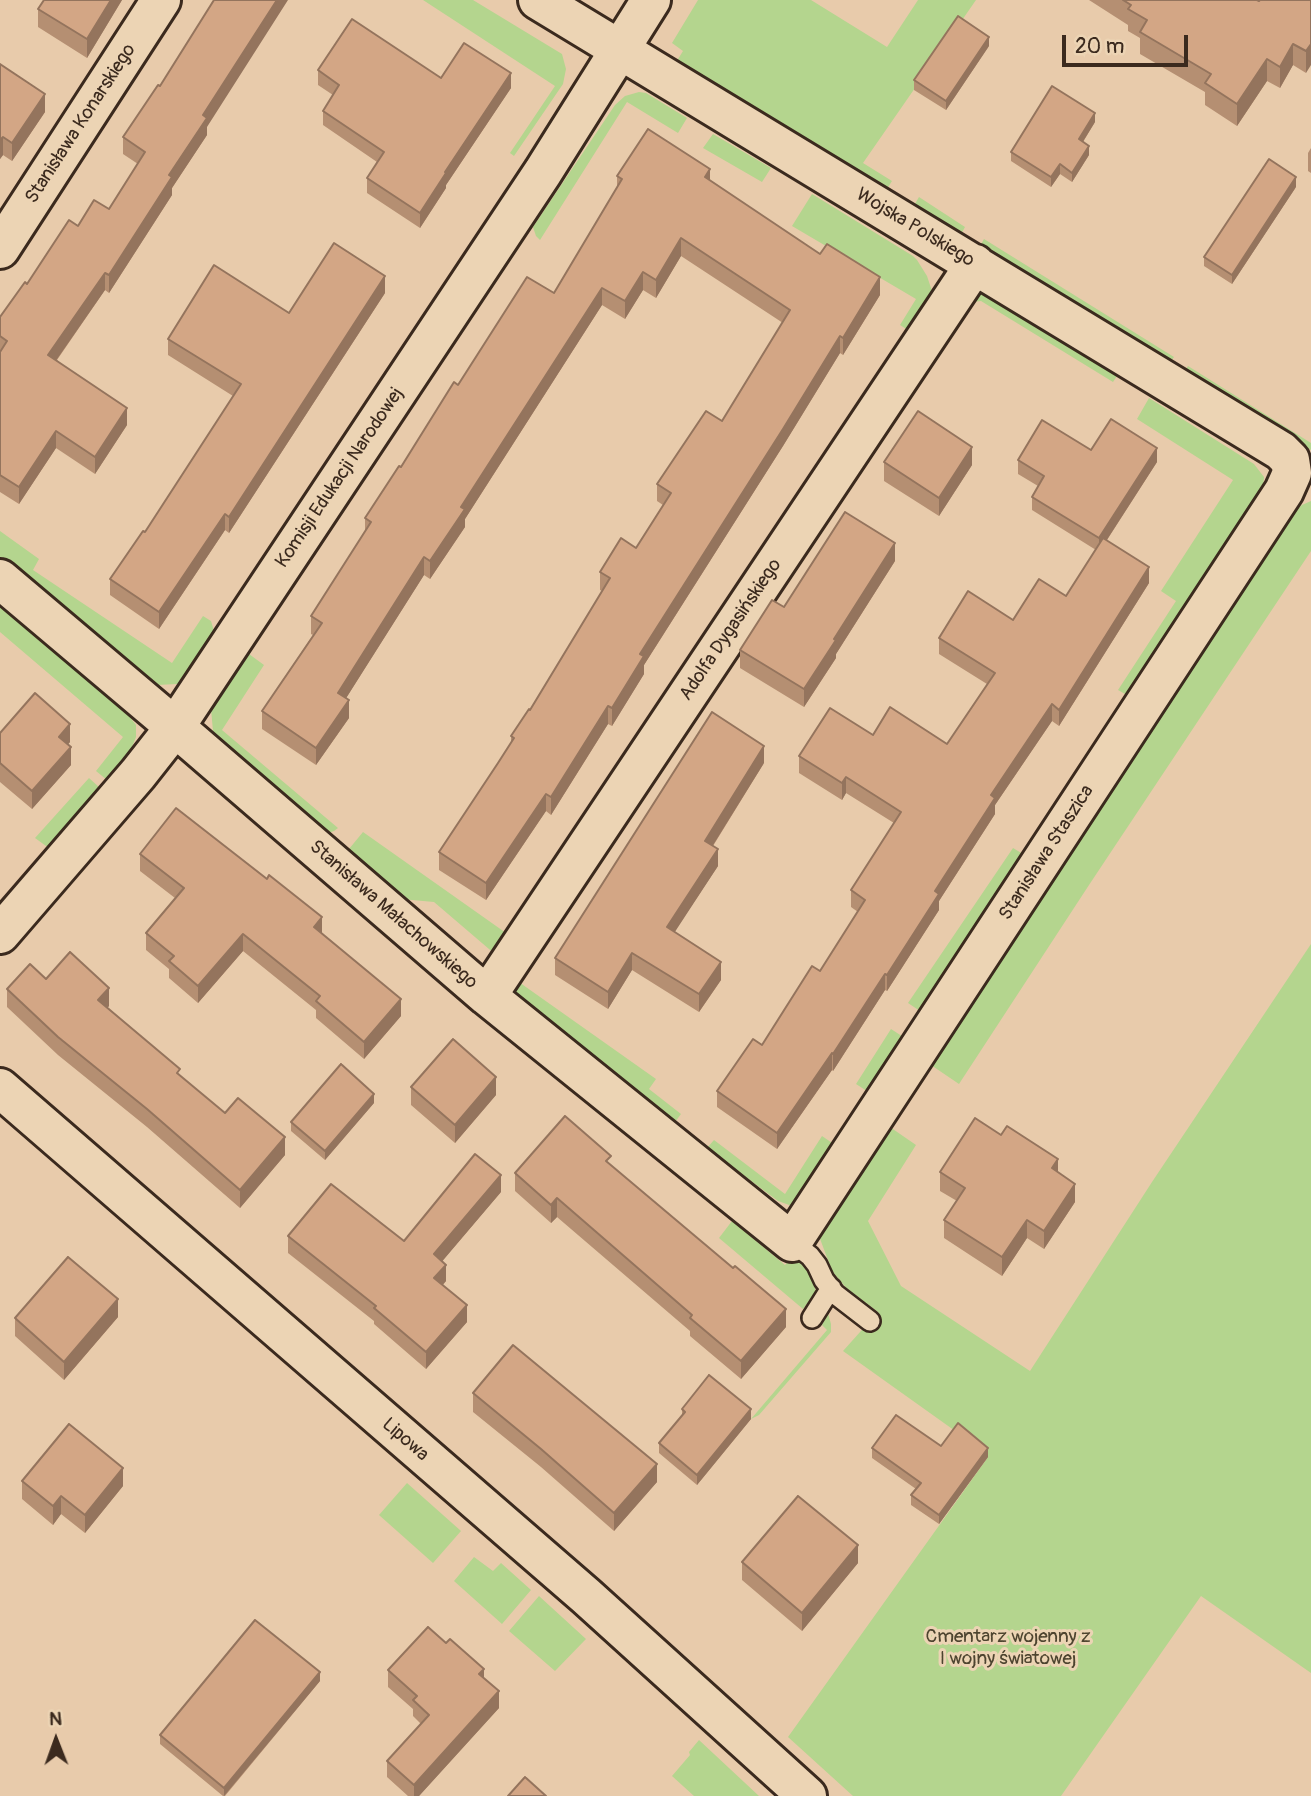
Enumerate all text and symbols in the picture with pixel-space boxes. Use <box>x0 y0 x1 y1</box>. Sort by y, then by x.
scale bar <box>1066 21 1192 65</box>
text: 20 m <box>1075 33 1124 60</box>
street label: Stanisława Konarskiego <box>21 40 141 208</box>
street label: Wojska Polskiego <box>852 184 978 272</box>
street label: Komisji Edukacji Narodowej <box>271 384 409 572</box>
street label: Adolfa Dygasińskiego <box>675 555 787 705</box>
street label: Stanisława Staszica <box>995 781 1099 925</box>
street label: Stanisława Małachowskiego <box>304 836 482 994</box>
street label: Lipowa <box>377 1413 433 1467</box>
park label: Cmentarz wojenny z I wojny światowej <box>925 1626 1091 1670</box>
north arrow <box>21 1705 91 1775</box>
text: N <box>49 1707 62 1731</box>

